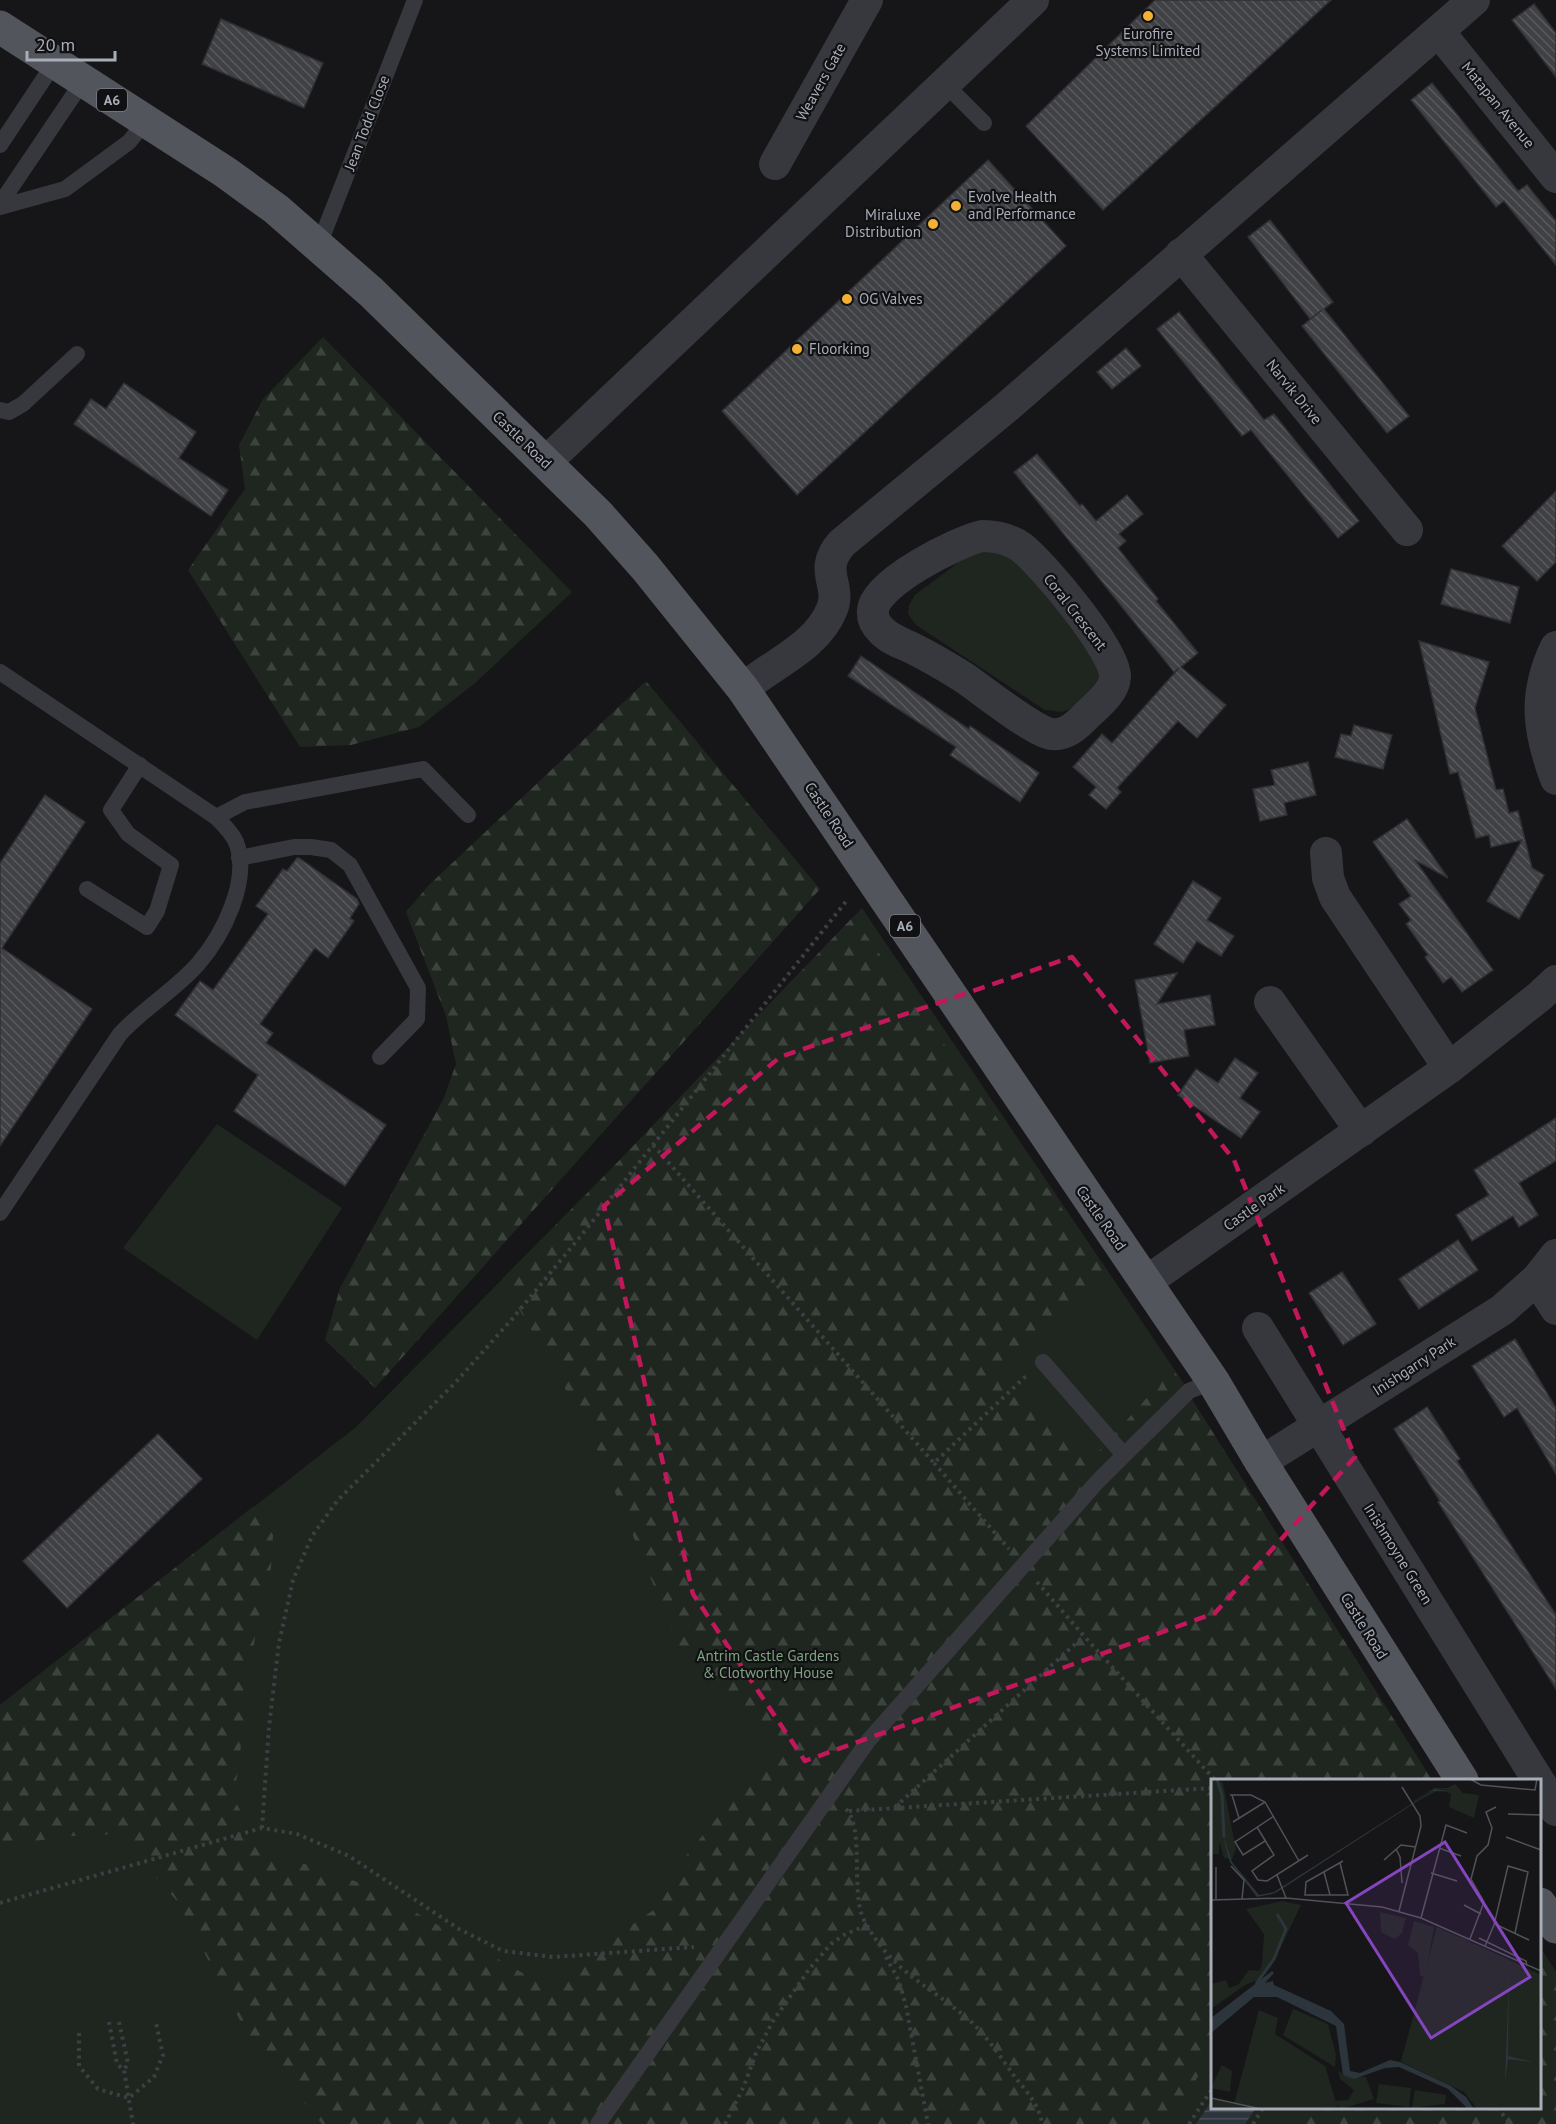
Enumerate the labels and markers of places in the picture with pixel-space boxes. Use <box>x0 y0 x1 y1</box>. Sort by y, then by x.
marker: Eurofire Systems Limited <box>1141 9 1155 23</box>
place label: Eurofire Systems Limited <box>1096 24 1200 60</box>
place label: Evolve Health and Performance <box>968 187 1076 223</box>
marker: Evolve Health and Performance <box>949 199 963 213</box>
place label: Miraluxe Distribution <box>845 205 921 241</box>
marker: Miraluxe Distribution <box>926 217 940 231</box>
place label: OG Valves <box>859 289 923 308</box>
marker: OG Valves <box>840 292 854 306</box>
place label: Floorking <box>809 339 870 358</box>
marker: Floorking <box>790 342 804 356</box>

